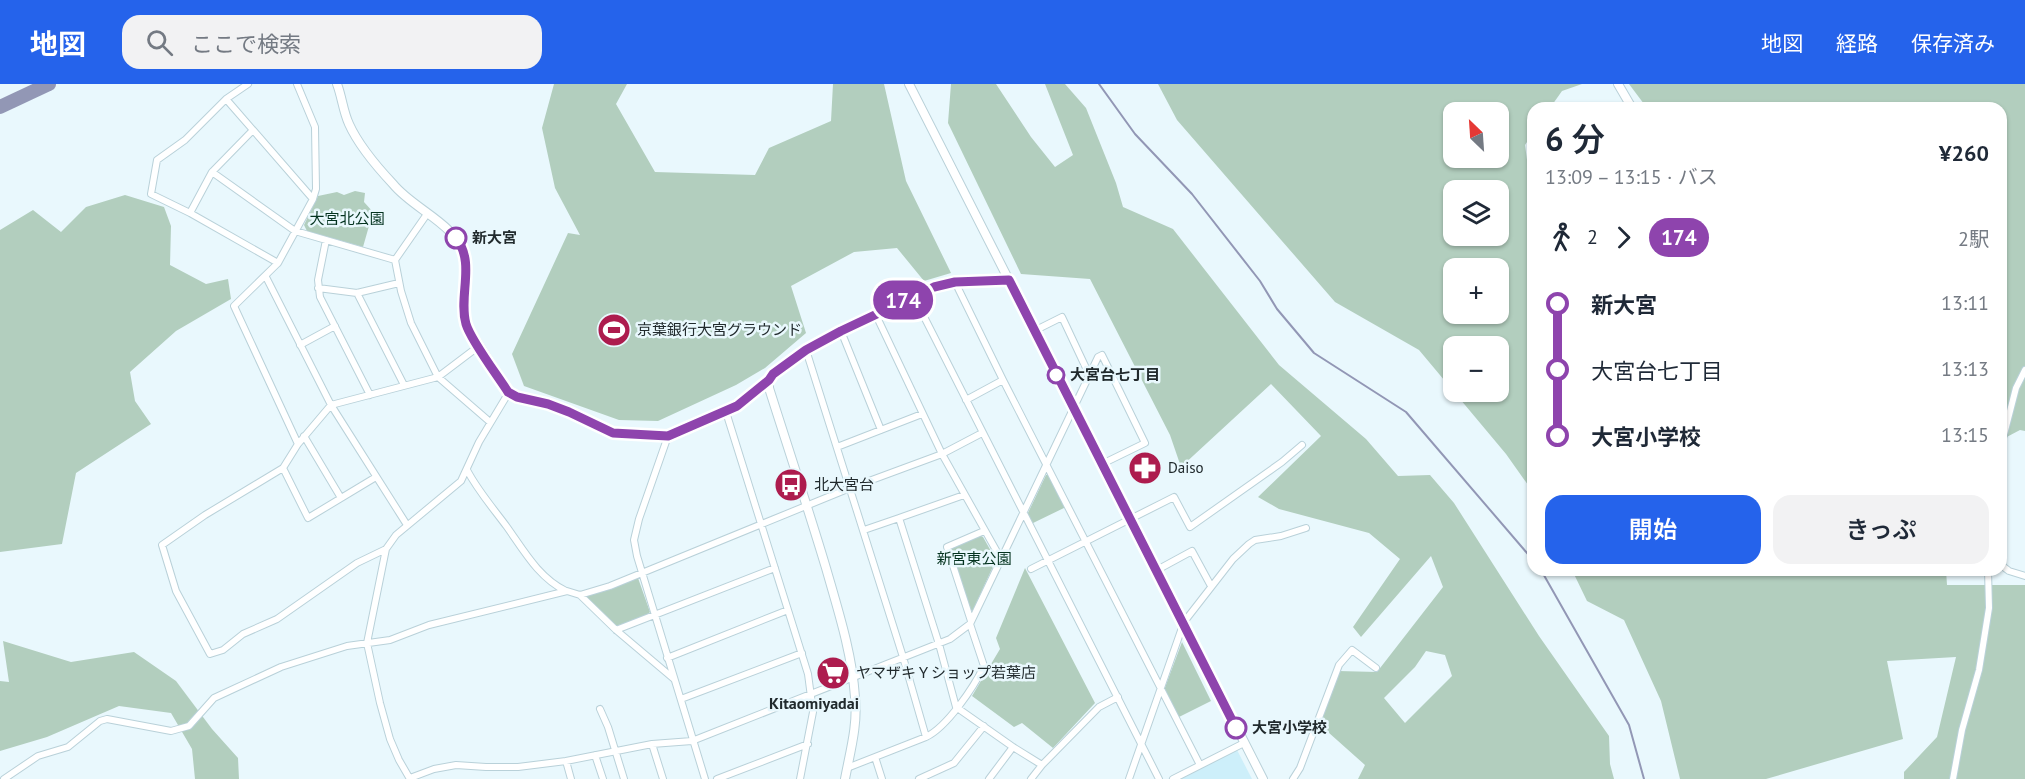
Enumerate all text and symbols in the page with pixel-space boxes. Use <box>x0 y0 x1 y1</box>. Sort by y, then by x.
search box <box>122 15 542 69</box>
text: 地図 <box>30 25 86 62</box>
icon: search <box>143 26 176 59</box>
text: ここで検索 <box>191 30 301 58</box>
text: 地図 <box>1761 30 1803 57</box>
text: 経路 <box>1836 30 1878 57</box>
text: 保存済み <box>1911 30 1995 57</box>
north arrow <box>1443 102 1509 168</box>
map controls <box>1443 102 1509 402</box>
text: 6 分 <box>1545 117 1605 160</box>
text: ¥260 <box>1939 139 1989 167</box>
text: 13:09 – 13:15 · バス <box>1545 164 1718 190</box>
button: layers <box>1443 180 1509 246</box>
park label: 大宮北公園 <box>309 209 385 228</box>
icon: walk <box>1545 221 1578 254</box>
icon: forward <box>1607 221 1640 254</box>
text: 2 <box>1587 224 1598 250</box>
text: 174 <box>1661 224 1697 251</box>
text: 2駅 <box>1958 226 1989 252</box>
marker: 新大宮 <box>445 227 467 249</box>
place label: 新大宮 <box>472 228 517 247</box>
button: + <box>1443 258 1509 324</box>
line badge: 174 <box>868 280 938 320</box>
text: 174 <box>885 287 921 314</box>
text: 13:11 <box>1941 290 1989 316</box>
text: 新大宮 <box>1591 291 1657 319</box>
sports icon: 京葉銀行大宮グラウンド <box>596 312 632 348</box>
place label: 京葉銀行大宮グラウンド <box>637 320 802 339</box>
button: − <box>1443 336 1509 402</box>
text: 13:13 <box>1941 356 1989 382</box>
text: 大宮台七丁目 <box>1591 357 1723 385</box>
place label: 大宮台七丁目 <box>1070 365 1160 384</box>
marker: 大宮台七丁目 <box>1047 366 1065 384</box>
text: 13:15 <box>1941 422 1989 448</box>
text: 大宮小学校 <box>1591 423 1701 451</box>
pharmacy icon: Daiso <box>1127 450 1163 486</box>
place label: Daiso <box>1168 458 1204 477</box>
bus stop icon: 北大宮台 <box>773 467 809 503</box>
place label: 北大宮台 <box>814 475 874 494</box>
button: 開始 <box>1545 495 1761 564</box>
button: きっぷ <box>1773 495 1989 564</box>
park label: 新宮東公園 <box>936 549 1012 568</box>
supermarket icon: ヤマザキＹショップ若葉店 <box>815 655 851 691</box>
place label: ヤマザキＹショップ若葉店 <box>856 663 1036 682</box>
district label: Kitaomiyadai <box>769 693 859 713</box>
marker: 大宮小学校 <box>1225 717 1247 739</box>
place label: 大宮小学校 <box>1252 718 1327 737</box>

